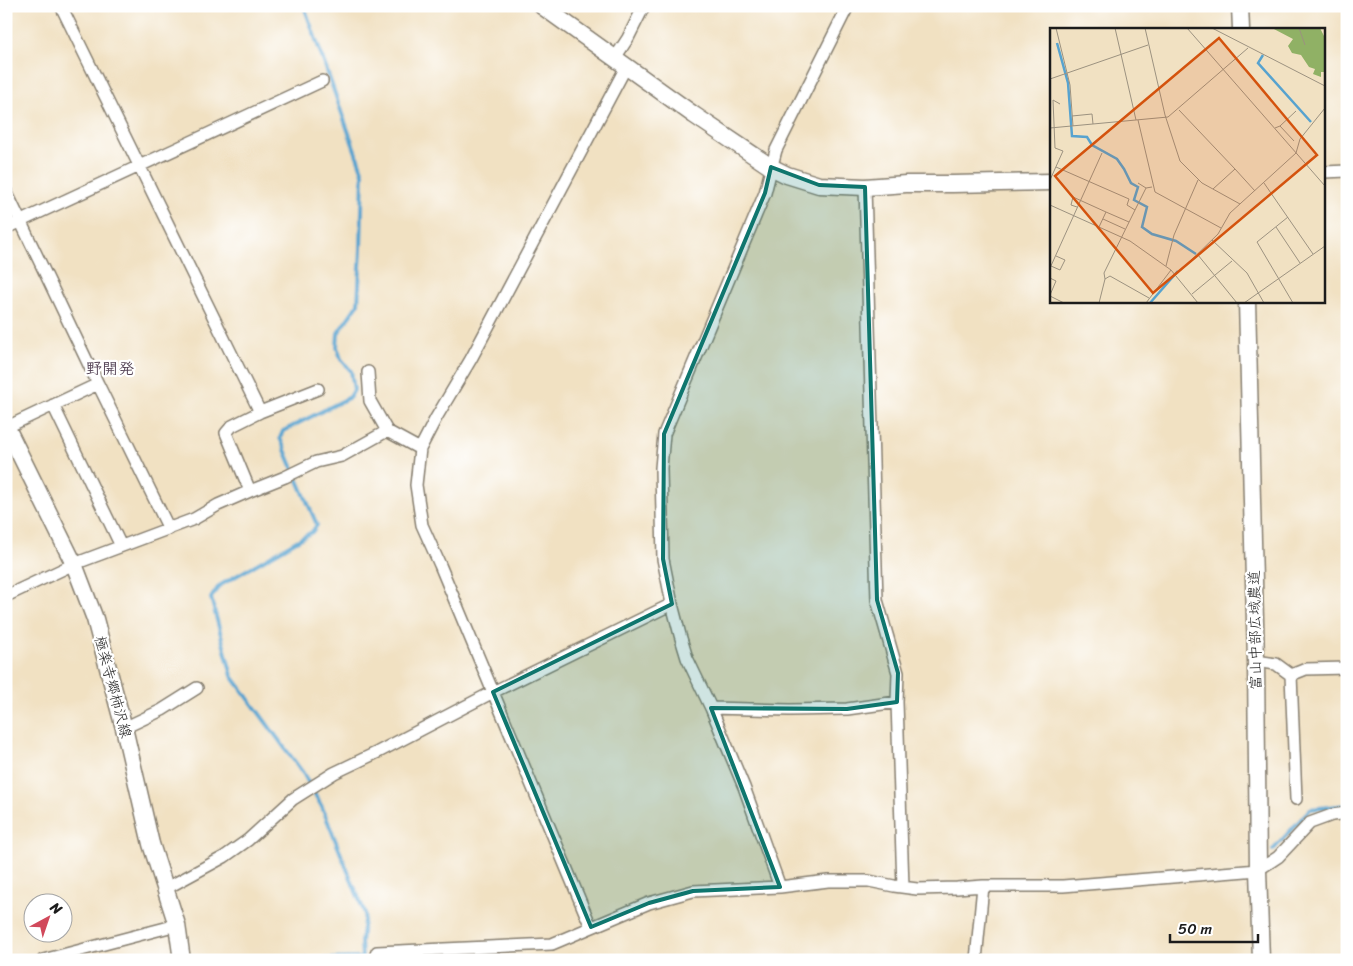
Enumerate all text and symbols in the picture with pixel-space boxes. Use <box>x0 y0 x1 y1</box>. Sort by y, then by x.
inset map <box>1050 28 1326 302</box>
district label: 野開発 <box>86 354 134 383</box>
street label: 富山中部広域農道 <box>1241 570 1269 690</box>
street label: 極楽寺郷柿沢線 <box>87 633 139 741</box>
north arrow <box>22 894 72 944</box>
text: N <box>44 895 68 921</box>
scale bar <box>1170 911 1258 943</box>
text: 50 m <box>1178 916 1213 942</box>

